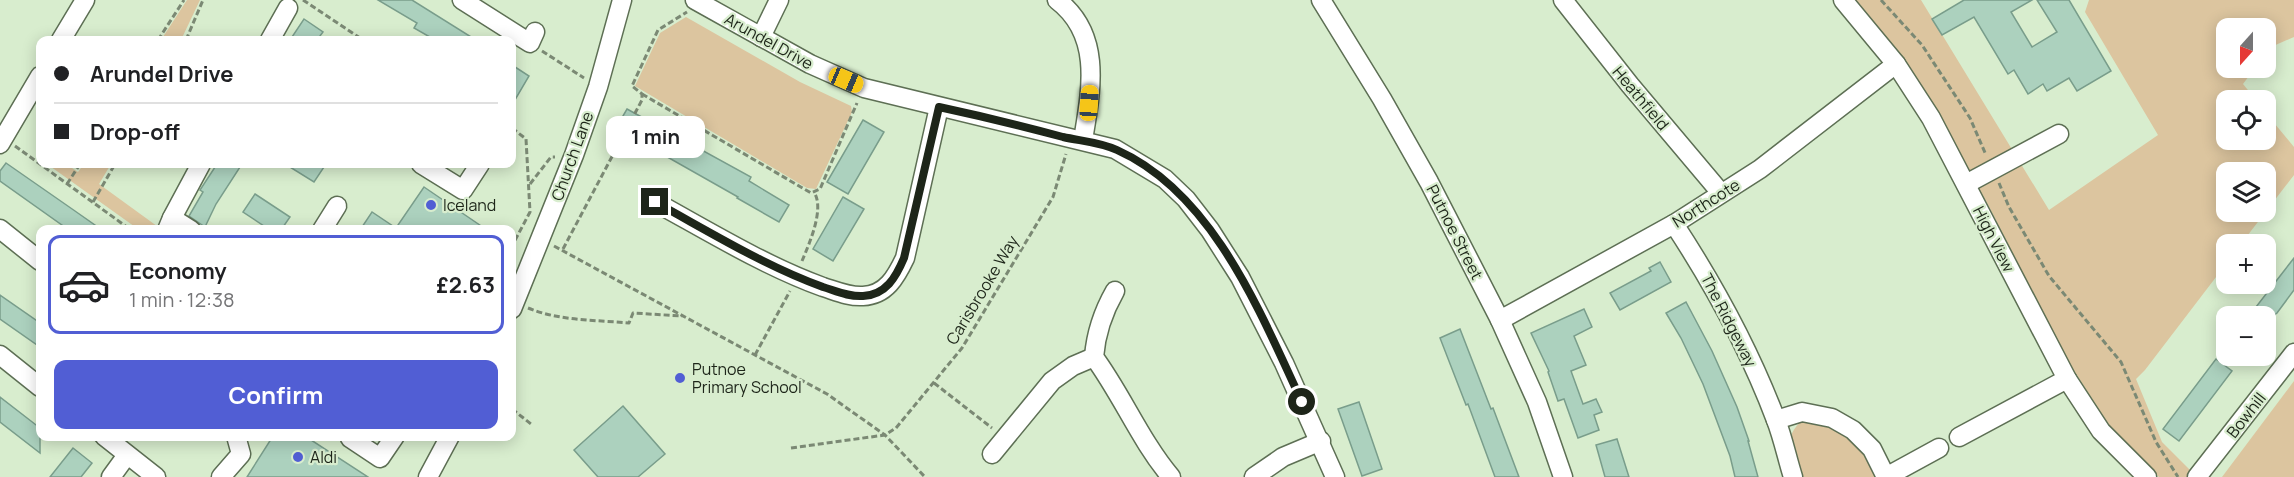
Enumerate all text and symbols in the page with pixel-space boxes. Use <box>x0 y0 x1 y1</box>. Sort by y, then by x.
street label: Arundel Drive <box>721 8 817 74</box>
north arrow <box>2216 18 2276 78</box>
map controls <box>2216 18 2276 366</box>
text: Arundel Drive <box>90 59 234 89</box>
street label: Heathfield <box>1608 61 1674 135</box>
car <box>826 65 866 95</box>
car <box>1079 84 1099 122</box>
button: locate <box>2216 90 2276 150</box>
street label: Church Lane <box>546 108 598 204</box>
callout: 1 min <box>606 115 704 157</box>
text: Drop-off <box>90 117 180 147</box>
text: 1 min <box>631 123 680 150</box>
button: layers <box>2216 162 2276 222</box>
street label: Northcote <box>1668 174 1744 232</box>
street label: Putnoe Street <box>1422 181 1488 283</box>
route end <box>641 188 668 215</box>
place label: Iceland <box>443 194 496 216</box>
marker: Iceland <box>424 198 438 212</box>
street label: High View <box>1968 202 2020 276</box>
street label: Carisbrooke Way <box>941 231 1024 349</box>
button: + <box>2216 234 2276 294</box>
text: Economy <box>129 256 227 286</box>
icon: car <box>57 258 111 312</box>
text: £2.63 <box>436 270 495 300</box>
street label: The Ridgeway <box>1696 270 1762 371</box>
text: 1 min · 12:38 <box>129 286 235 313</box>
button: − <box>2216 306 2276 366</box>
place label: Putnoe Primary School <box>692 358 802 398</box>
button: Confirm <box>54 360 498 429</box>
marker: Putnoe Primary School <box>673 371 687 385</box>
route start <box>1288 388 1315 415</box>
street label: Bowhill <box>2221 388 2271 442</box>
place label: Aldi <box>310 446 337 468</box>
marker: Aldi <box>291 450 305 464</box>

